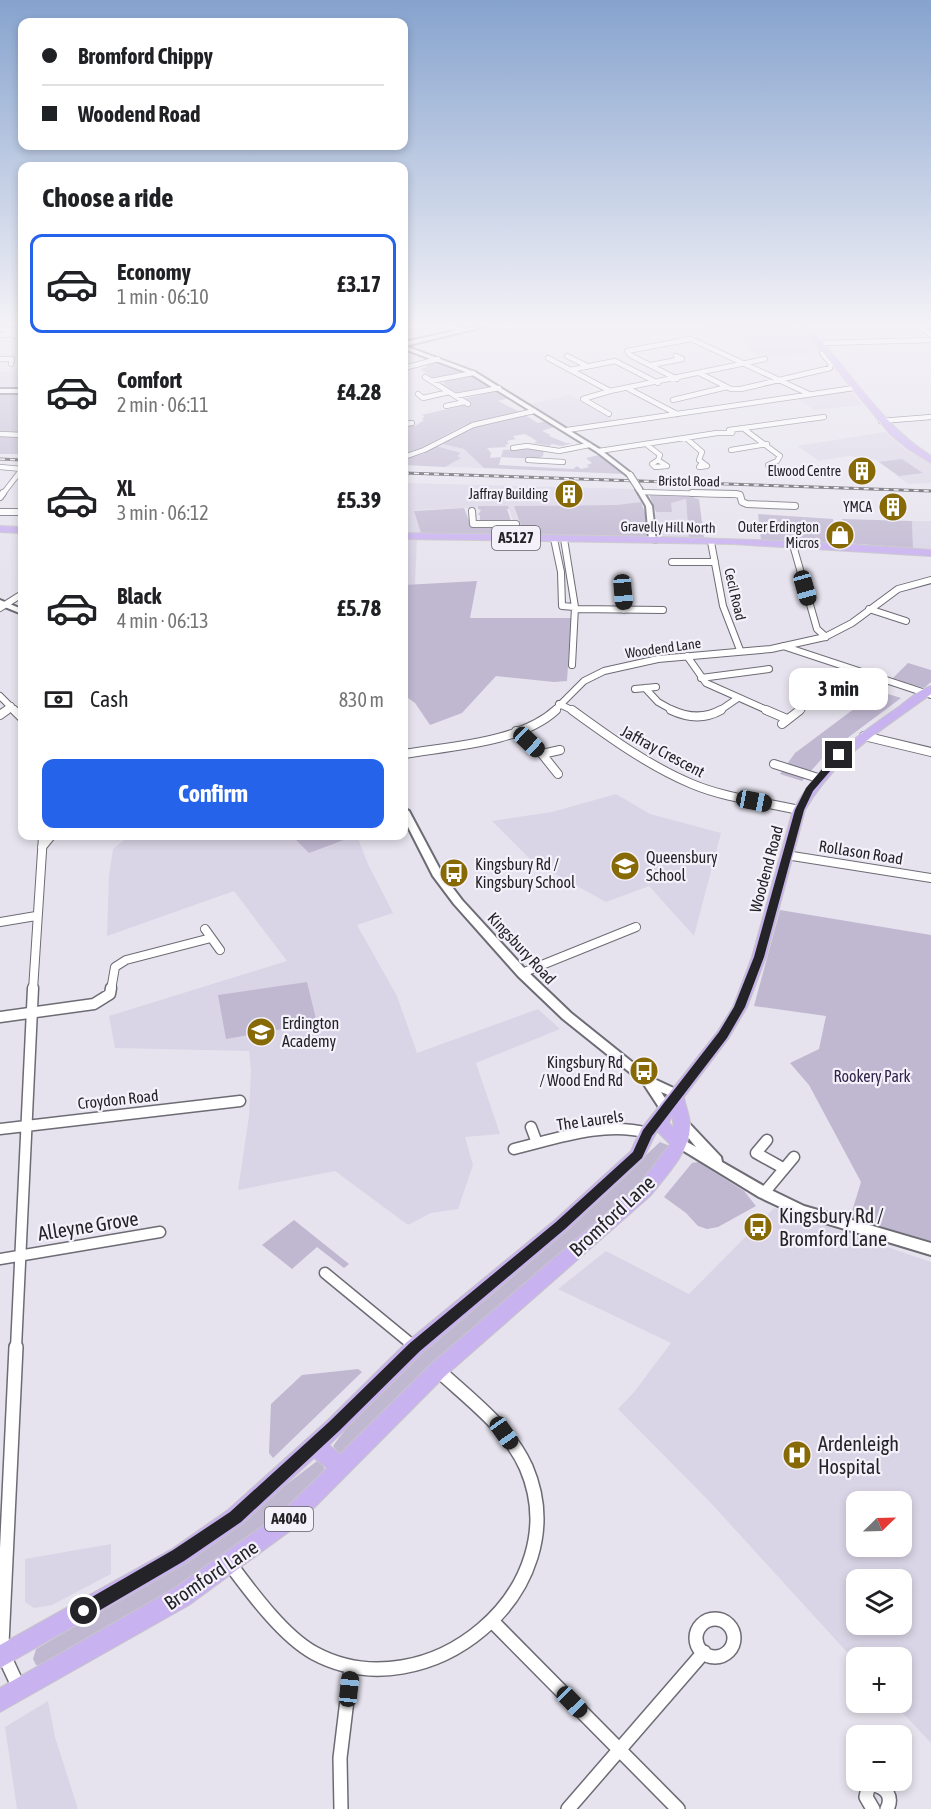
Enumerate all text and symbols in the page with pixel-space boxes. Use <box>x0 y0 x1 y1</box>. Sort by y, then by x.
text: Bromford Chippy <box>78 43 213 69</box>
text: Woodend Road <box>78 101 201 127</box>
text: Choose a ride <box>42 182 174 213</box>
icon: car <box>45 257 99 311</box>
text: Economy <box>117 259 191 285</box>
text: £3.17 <box>337 271 381 297</box>
text: 1 min · 06:10 <box>117 285 209 308</box>
icon: car <box>45 365 99 419</box>
text: Comfort <box>117 367 182 393</box>
text: £4.28 <box>337 379 381 405</box>
text: 2 min · 06:11 <box>117 393 209 416</box>
building icon: Elwood Centre <box>846 455 878 487</box>
place label: Elwood Centre <box>768 463 841 479</box>
street label: Bristol Road <box>658 472 720 490</box>
icon: car <box>45 473 99 527</box>
text: XL <box>117 475 135 501</box>
building icon: Jaffray Building <box>553 478 585 510</box>
place label: Jaffray Building <box>469 486 548 502</box>
text: £5.39 <box>337 487 381 513</box>
building icon: YMCA <box>877 491 909 523</box>
place label: YMCA <box>843 499 872 515</box>
text: 3 min · 06:12 <box>117 501 209 524</box>
street label: Gravelly Hill North <box>620 518 716 536</box>
place label: Outer Erdington Micros <box>738 519 819 551</box>
shop icon: Outer Erdington Micros <box>824 519 856 551</box>
road number: A5127 <box>492 526 540 550</box>
street label: Cecil Road <box>721 566 749 622</box>
car <box>791 568 819 608</box>
car <box>612 573 634 611</box>
icon: car <box>45 581 99 635</box>
text: Black <box>117 583 161 609</box>
text: £5.78 <box>337 595 381 621</box>
text: 4 min · 06:13 <box>117 609 209 632</box>
street label: Woodend Lane <box>624 635 702 661</box>
callout: 3 min <box>790 668 888 710</box>
text: 3 min <box>818 677 859 700</box>
icon: cash <box>42 683 75 716</box>
text: Cash <box>90 686 129 712</box>
text: 830 m <box>339 688 384 711</box>
street label: Jaffray Crescent <box>618 721 708 782</box>
car <box>510 723 548 761</box>
route end <box>825 741 852 768</box>
button: Confirm <box>42 759 384 828</box>
car <box>735 789 773 813</box>
street label: Woodend Road <box>746 824 786 914</box>
street label: Rollason Road <box>818 836 904 868</box>
place label: Queensbury School <box>646 848 718 884</box>
school or university icon: Queensbury School <box>609 850 641 882</box>
place label: Kingsbury Rd / Kingsbury School <box>475 855 576 892</box>
bus stop icon: Kingsbury Rd / Kingsbury School <box>438 857 470 889</box>
street label: Kingsbury Road <box>484 909 560 988</box>
place label: Erdington Academy <box>282 1014 339 1051</box>
school or university icon: Erdington Academy <box>245 1016 277 1048</box>
place label: Kingsbury Rd / Wood End Rd <box>540 1053 623 1089</box>
bus stop icon: Kingsbury Rd / Wood End Rd <box>628 1055 660 1087</box>
park label: Rookery Park <box>833 1067 911 1086</box>
street label: Croydon Road <box>77 1086 159 1113</box>
street label: The Laurels <box>555 1106 625 1134</box>
street label: Bromford Lane <box>564 1170 659 1261</box>
place label: Kingsbury Rd / Bromford Lane <box>779 1204 887 1250</box>
street label: Alleyne Grove <box>36 1206 140 1245</box>
bus stop icon: Kingsbury Rd / Bromford Lane <box>742 1211 774 1243</box>
car <box>486 1413 522 1453</box>
place label: Ardenleigh Hospital <box>818 1432 899 1478</box>
hospital icon: Ardenleigh Hospital <box>781 1439 813 1471</box>
north arrow <box>846 1491 912 1557</box>
map controls <box>846 1491 912 1791</box>
road number: A4040 <box>265 1507 313 1531</box>
street label: Bromford Lane <box>160 1535 262 1614</box>
button: layers <box>846 1569 912 1635</box>
route start <box>70 1597 97 1624</box>
button: + <box>846 1647 912 1713</box>
car <box>338 1670 360 1708</box>
car <box>553 1683 591 1721</box>
button: − <box>846 1725 912 1791</box>

